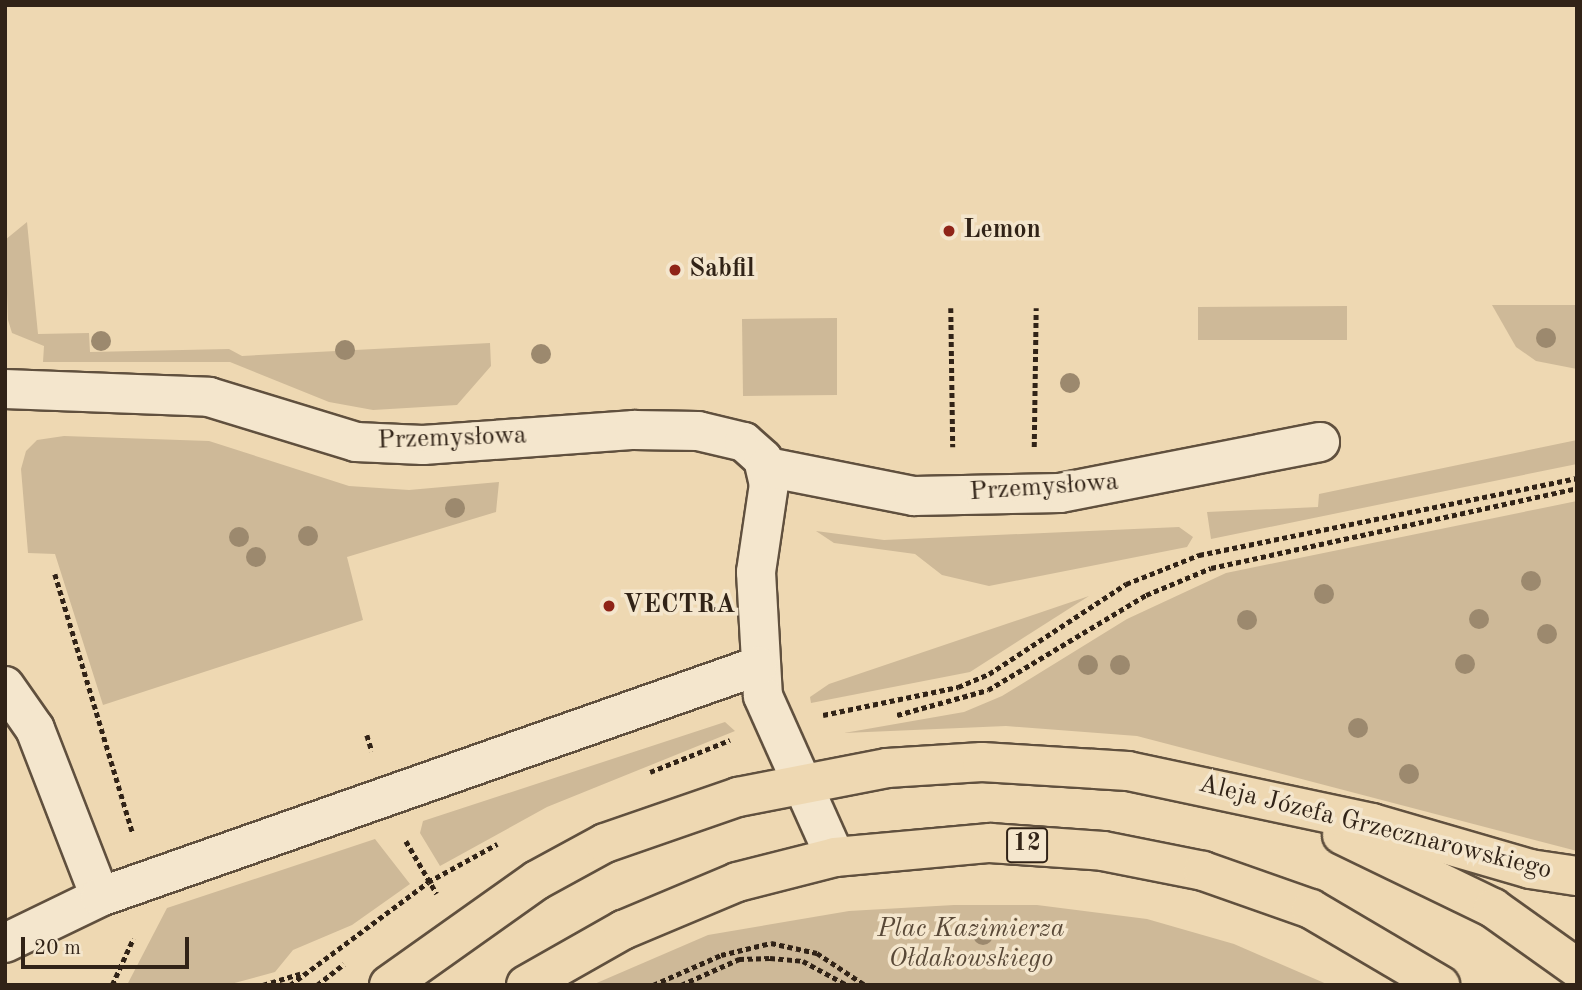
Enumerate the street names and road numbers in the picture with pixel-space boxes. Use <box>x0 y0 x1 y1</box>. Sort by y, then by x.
street label: Przemysłowa <box>377 421 527 457</box>
street label: Przemysłowa <box>968 467 1120 509</box>
street label: Aleja Józefa Grzecznarowskiego <box>1195 769 1555 887</box>
road number: 12 <box>1006 824 1048 866</box>

